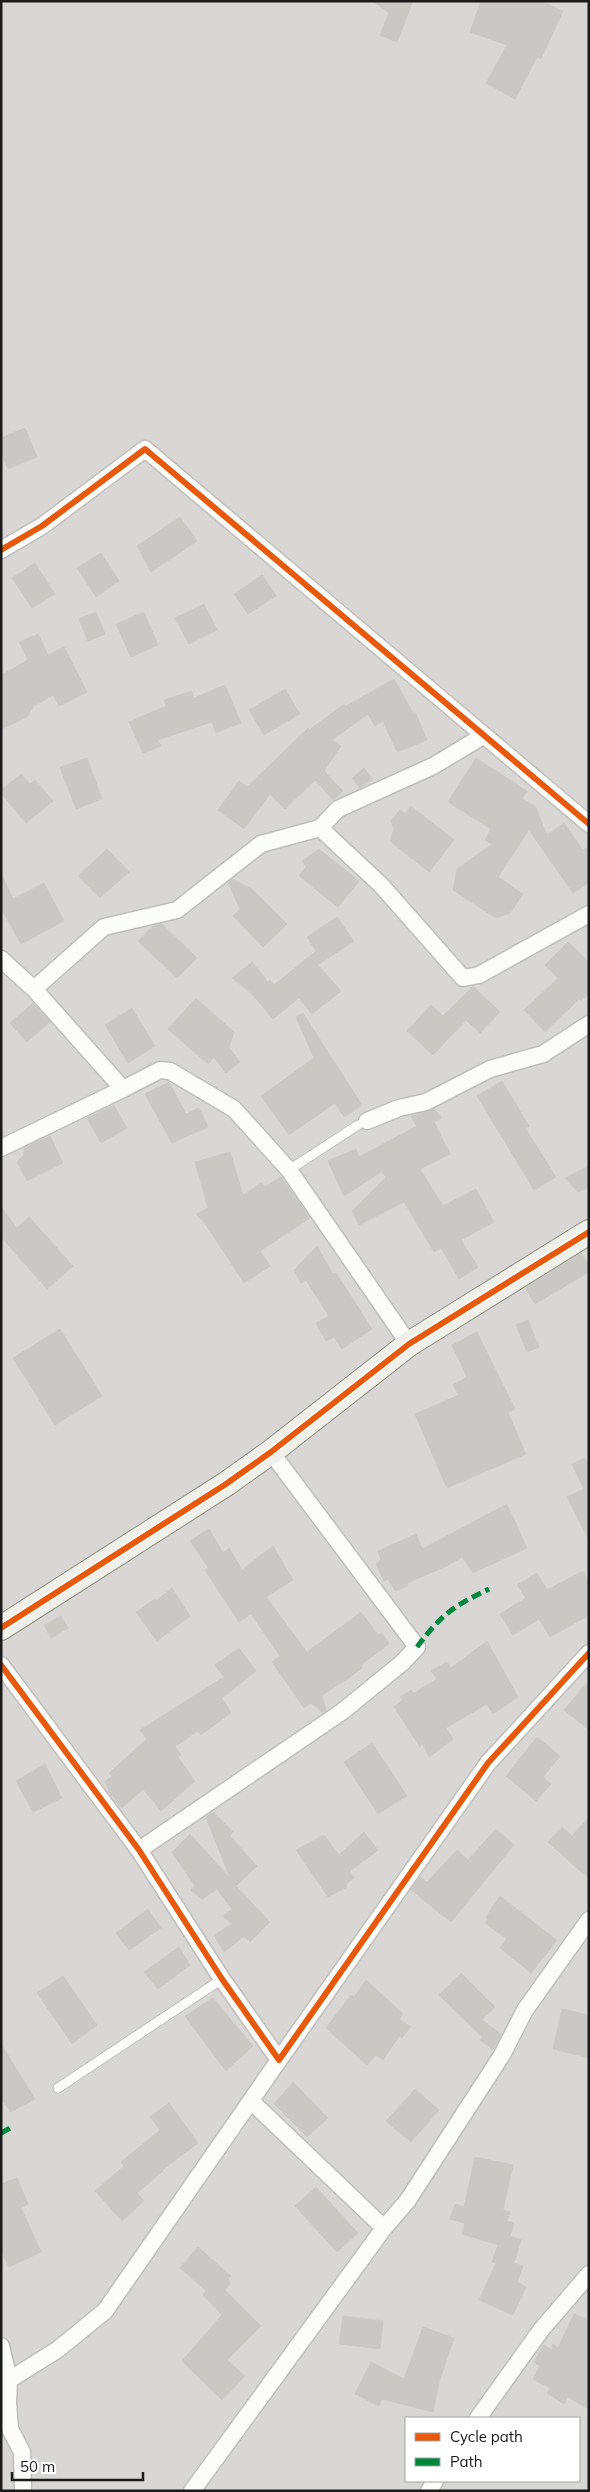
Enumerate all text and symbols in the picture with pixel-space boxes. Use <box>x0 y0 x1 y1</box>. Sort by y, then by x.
legend <box>405 2417 580 2482</box>
text: Cycle path <box>450 2427 523 2446</box>
scale bar <box>12 2450 144 2482</box>
text: Path <box>450 2452 482 2471</box>
text: 50 m <box>20 2457 55 2476</box>

